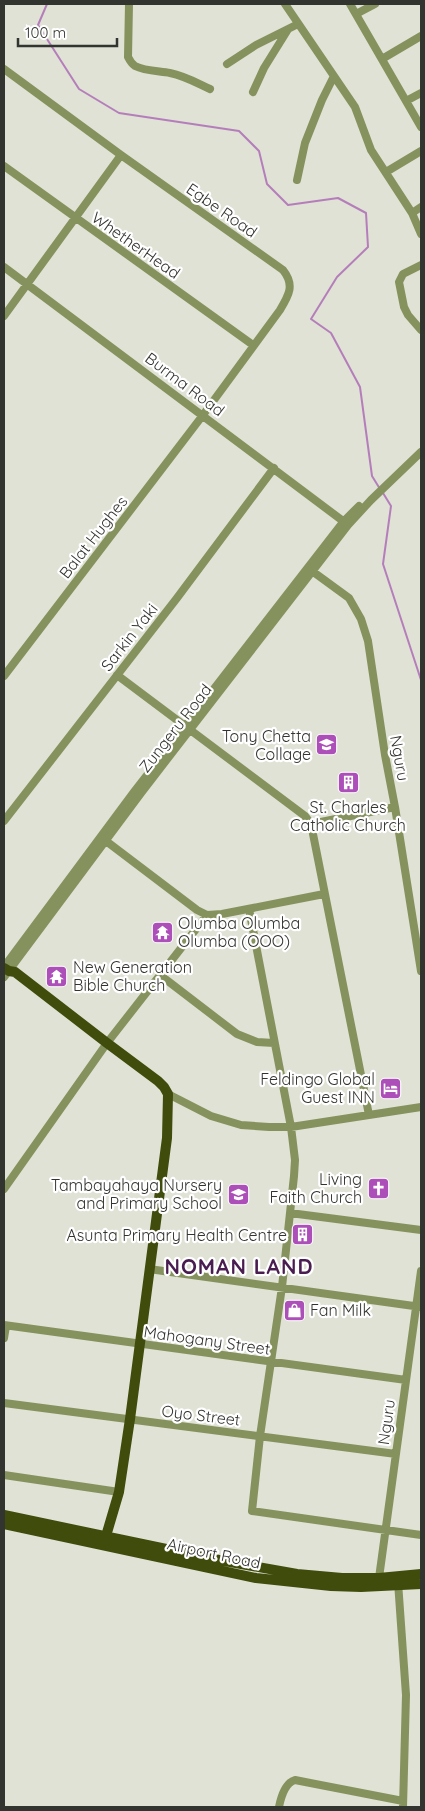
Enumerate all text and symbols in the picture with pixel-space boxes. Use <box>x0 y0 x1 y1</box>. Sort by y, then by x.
scale bar <box>18 15 116 47</box>
text: 100 m <box>25 23 66 42</box>
street label: Egbe Road <box>183 178 261 242</box>
street label: WhetherHead <box>88 207 184 283</box>
street label: Burma Road <box>141 348 229 420</box>
street label: Balat Hughes <box>55 492 131 582</box>
street label: Sarkin Yaki <box>96 599 162 675</box>
street label: Zungeru Road <box>134 680 216 776</box>
place label: Tony Chetta Collage <box>222 726 311 764</box>
school or university icon: Tony Chetta Collage <box>315 733 339 757</box>
street label: Nguru <box>386 734 414 782</box>
building icon: St. Charles Catholic Church <box>336 771 360 795</box>
place label: St. Charles Catholic Church <box>290 797 406 835</box>
place label: Olumba Olumba Olumba (OOO) <box>178 913 300 951</box>
temple icon: Olumba Olumba Olumba (OOO) <box>150 920 174 944</box>
place label: New Generation Bible Church <box>73 957 192 995</box>
temple icon: New Generation Bible Church <box>45 964 69 988</box>
place label: Feldingo Global Guest INN <box>260 1069 375 1107</box>
hotel icon: Feldingo Global Guest INN <box>379 1076 403 1100</box>
place label: Living Faith Church <box>269 1169 362 1207</box>
place label: Tambayahaya Nursery and Primary School <box>51 1175 222 1213</box>
church icon: Living Faith Church <box>366 1176 390 1200</box>
school or university icon: Tambayahaya Nursery and Primary School <box>226 1182 250 1206</box>
building icon: Asunta Primary Health Centre <box>291 1223 315 1247</box>
place label: Asunta Primary Health Centre <box>66 1225 287 1245</box>
district label: NOMAN LAND <box>165 1253 313 1279</box>
shop icon: Fan Milk <box>282 1298 306 1322</box>
place label: Fan Milk <box>310 1300 371 1320</box>
street label: Mahogany Street <box>142 1321 272 1359</box>
street label: Nguru <box>373 1398 399 1446</box>
street label: Oyo Street <box>161 1400 241 1430</box>
street label: Airport Road <box>165 1533 263 1573</box>

